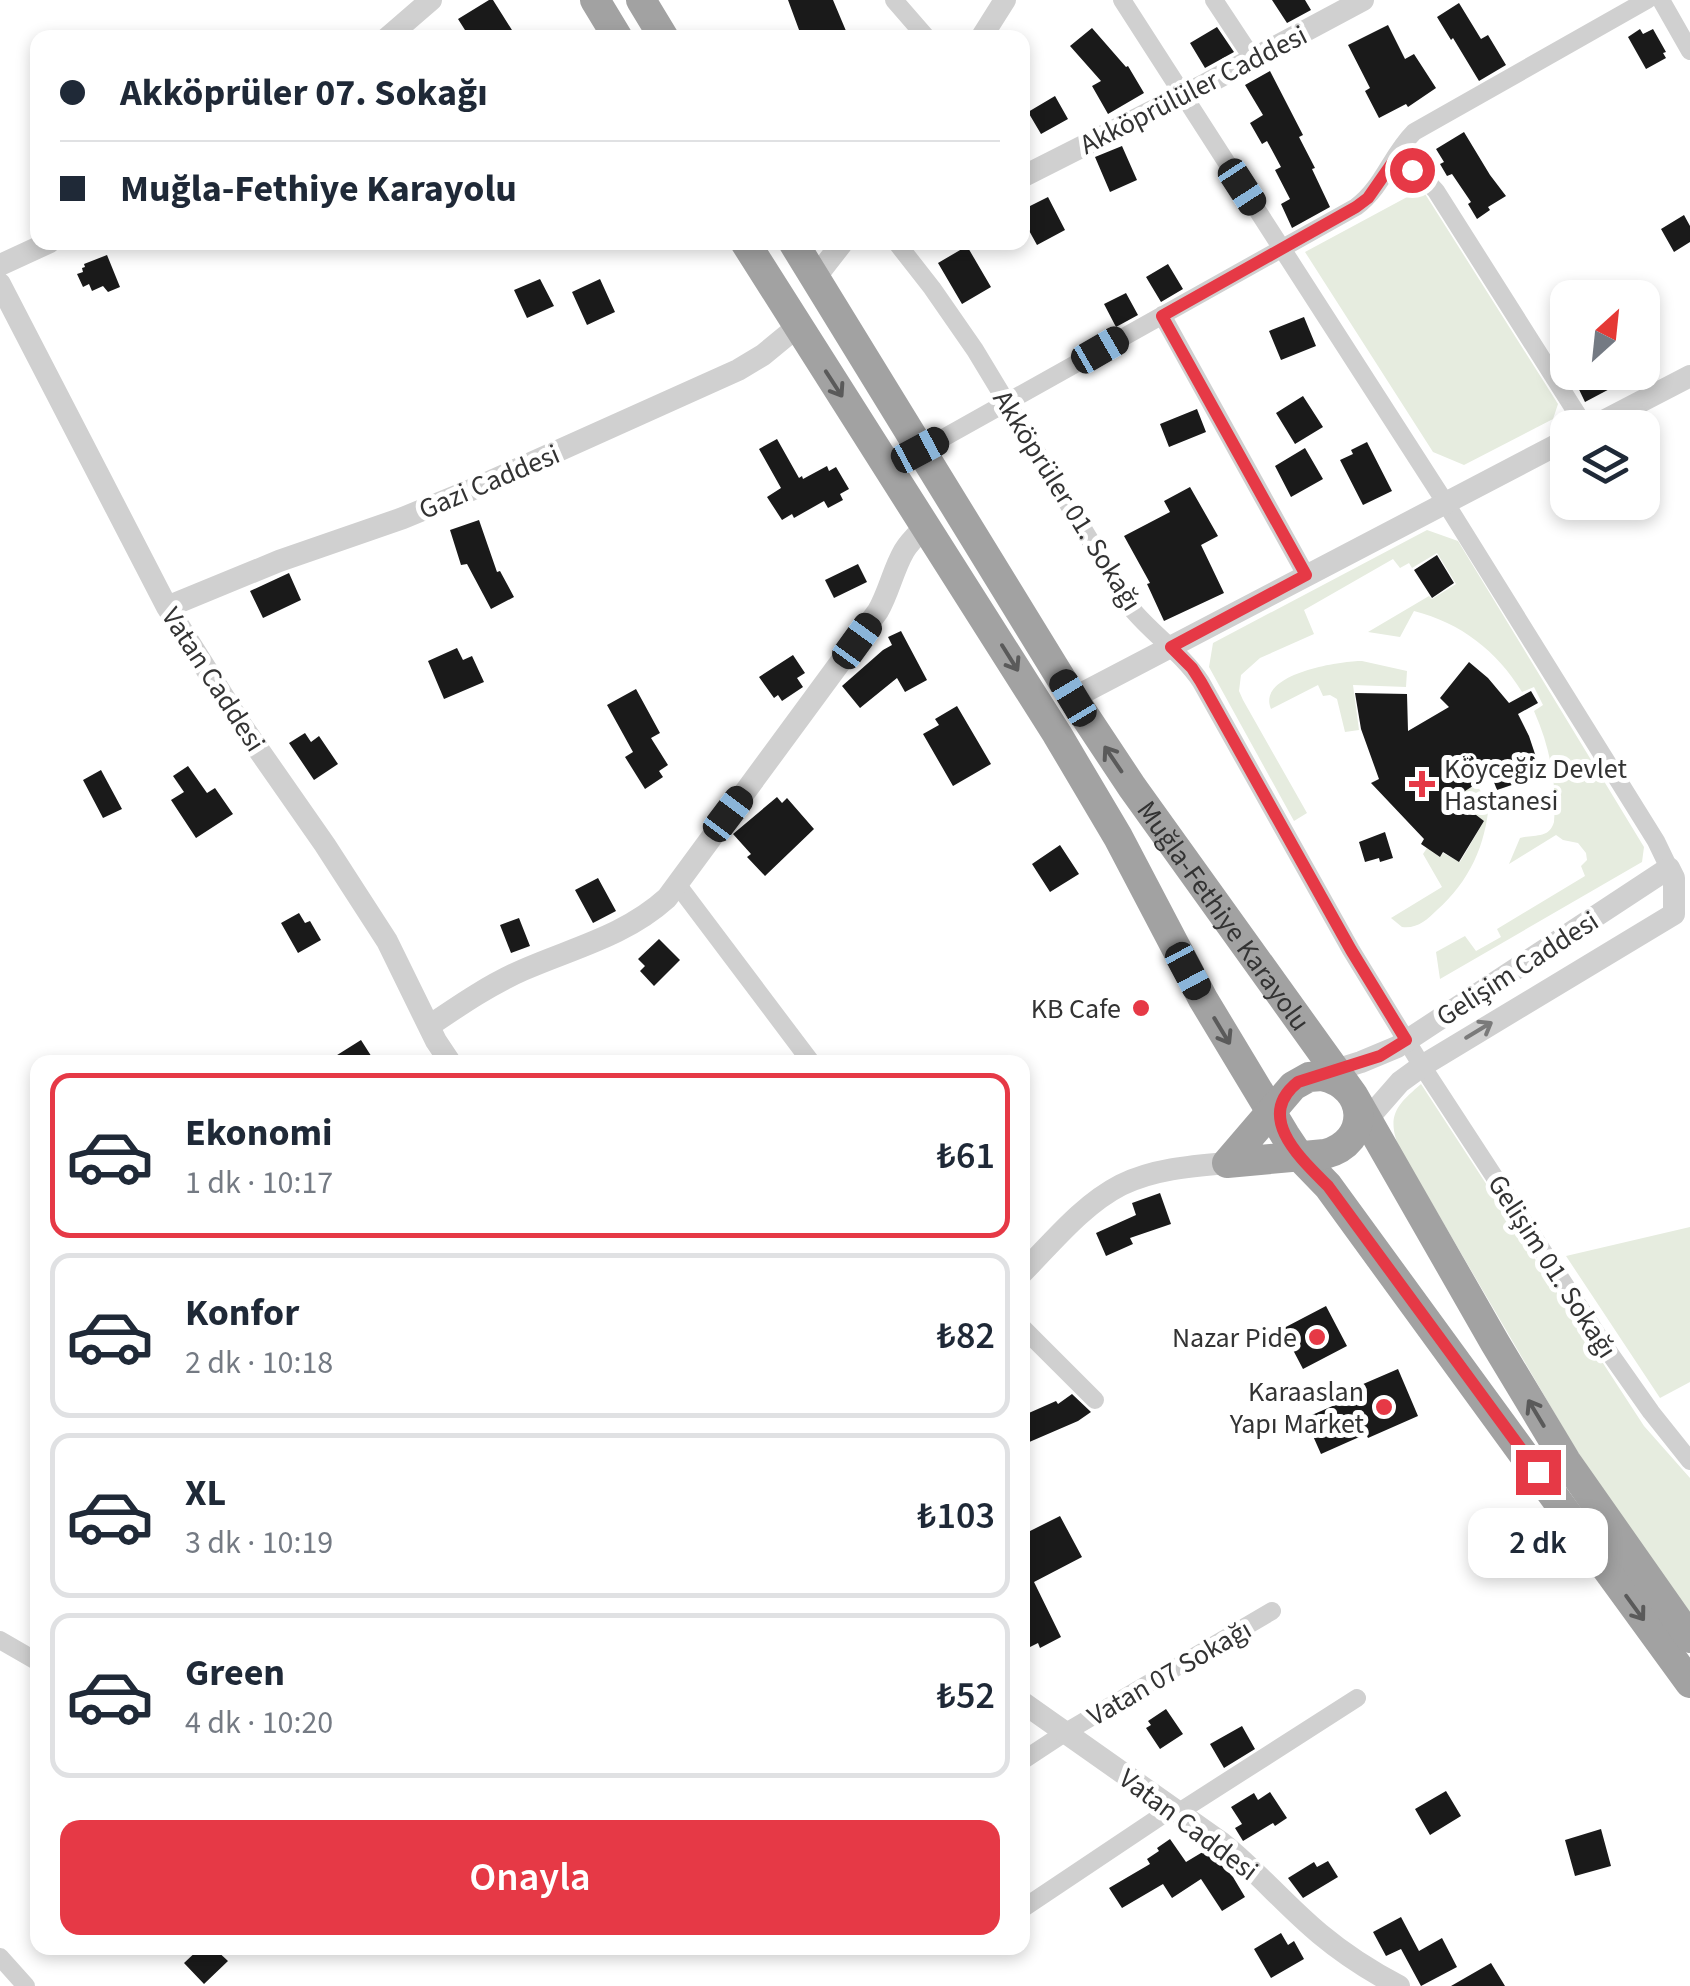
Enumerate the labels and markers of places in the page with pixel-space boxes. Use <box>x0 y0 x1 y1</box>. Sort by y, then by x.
place label: Köyceğiz Devlet Hastanesi <box>1444 749 1627 821</box>
marker: Köyceğiz Devlet Hastanesi <box>1409 771 1435 797</box>
place label: KB Cafe <box>1031 989 1121 1029</box>
marker: KB Cafe <box>1130 997 1152 1019</box>
place label: Nazar Pide <box>1172 1318 1297 1358</box>
marker: Nazar Pide <box>1306 1326 1328 1348</box>
place label: Karaaslan Yapı Market <box>1229 1372 1365 1444</box>
marker: Karaaslan Yapı Market <box>1373 1396 1395 1418</box>

